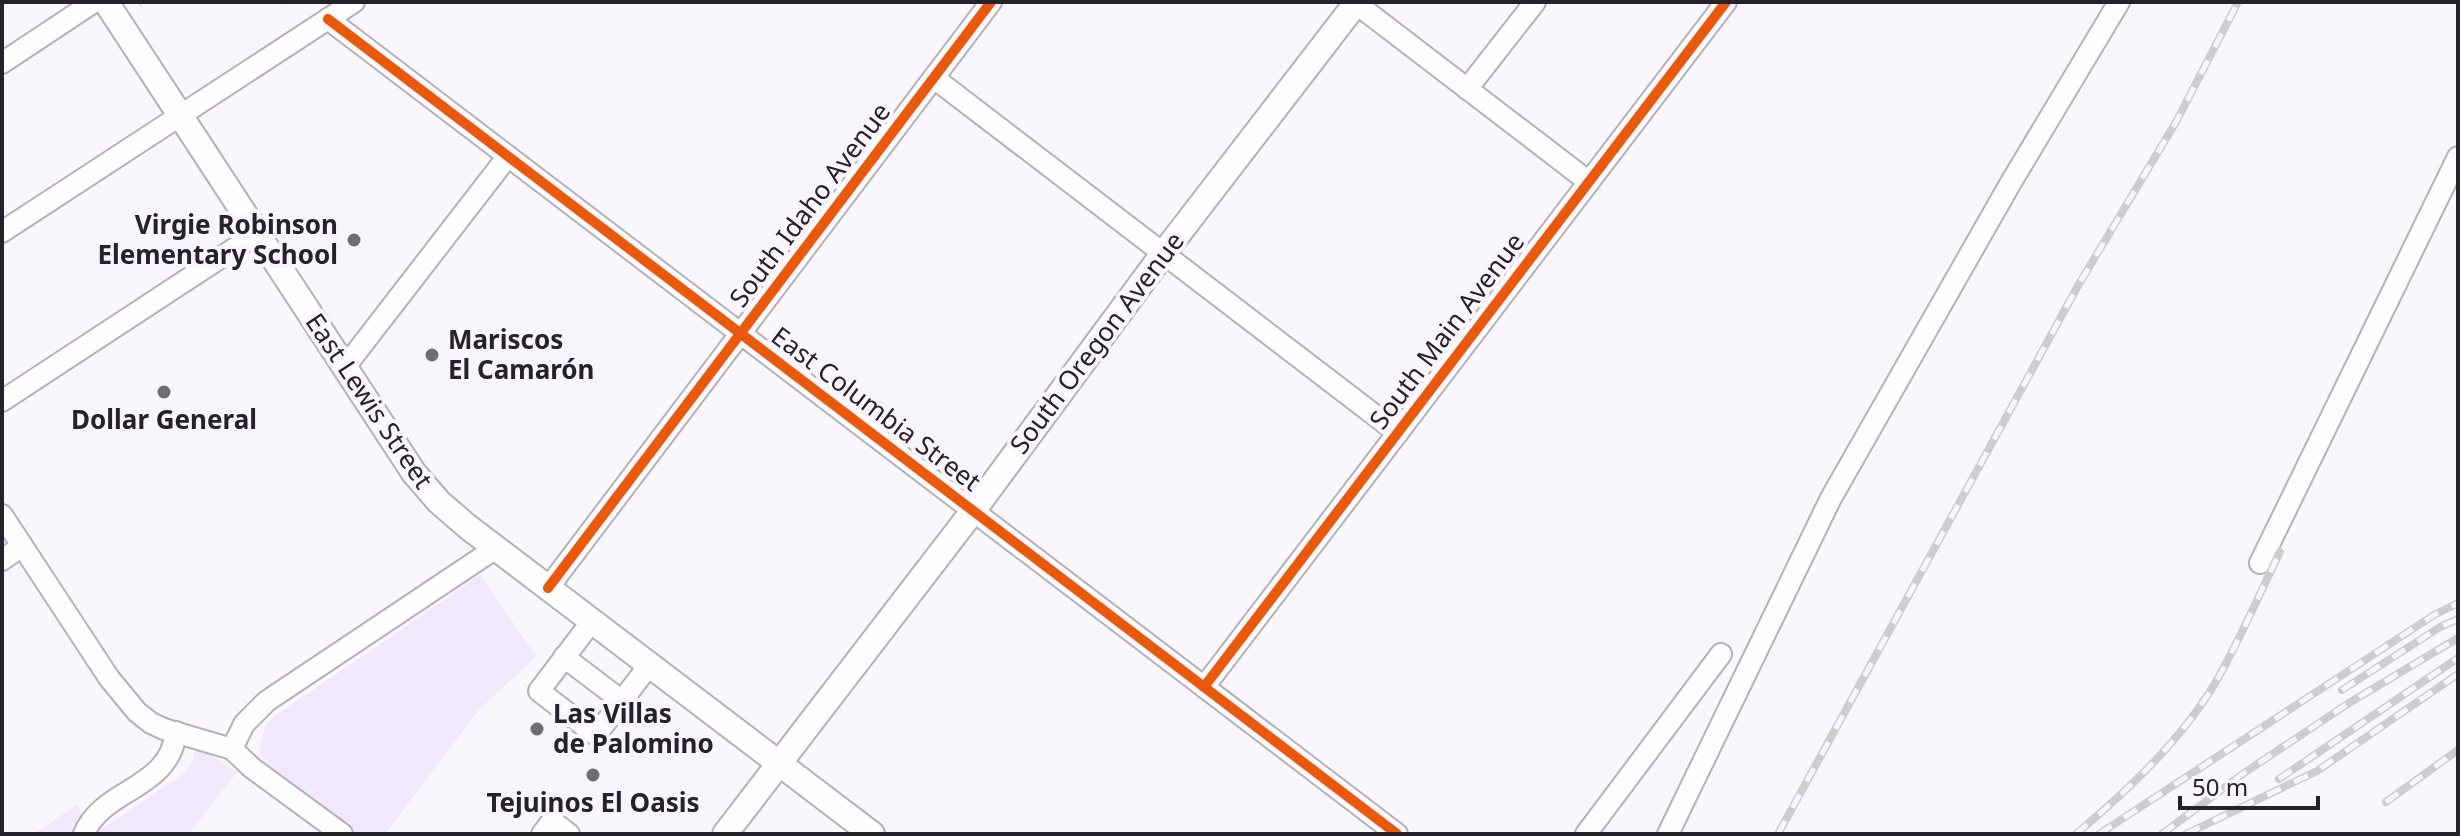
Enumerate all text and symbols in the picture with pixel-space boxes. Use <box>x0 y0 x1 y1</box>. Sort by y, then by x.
street label: South Idaho Avenue <box>720 95 898 314</box>
place label: Virgie Robinson Elementary School <box>97 206 338 272</box>
street label: South Oregon Avenue <box>1001 224 1192 461</box>
street label: South Main Avenue <box>1360 225 1532 436</box>
marker: Virgie Robinson Elementary School <box>345 231 363 249</box>
street label: East Lewis Street <box>298 306 442 495</box>
street label: East Columbia Street <box>765 318 989 499</box>
place label: Mariscos El Camarón <box>448 321 595 387</box>
marker: Mariscos El Camarón <box>423 346 441 364</box>
marker: Dollar General <box>155 383 173 401</box>
place label: Dollar General <box>71 401 257 437</box>
place label: Las Villas de Palomino <box>553 695 714 761</box>
marker: Las Villas de Palomino <box>528 720 546 738</box>
scale bar <box>2180 760 2318 810</box>
marker: Tejuinos El Oasis <box>584 766 602 784</box>
text: 50 m <box>2192 770 2248 803</box>
place label: Tejuinos El Oasis <box>486 784 700 820</box>

